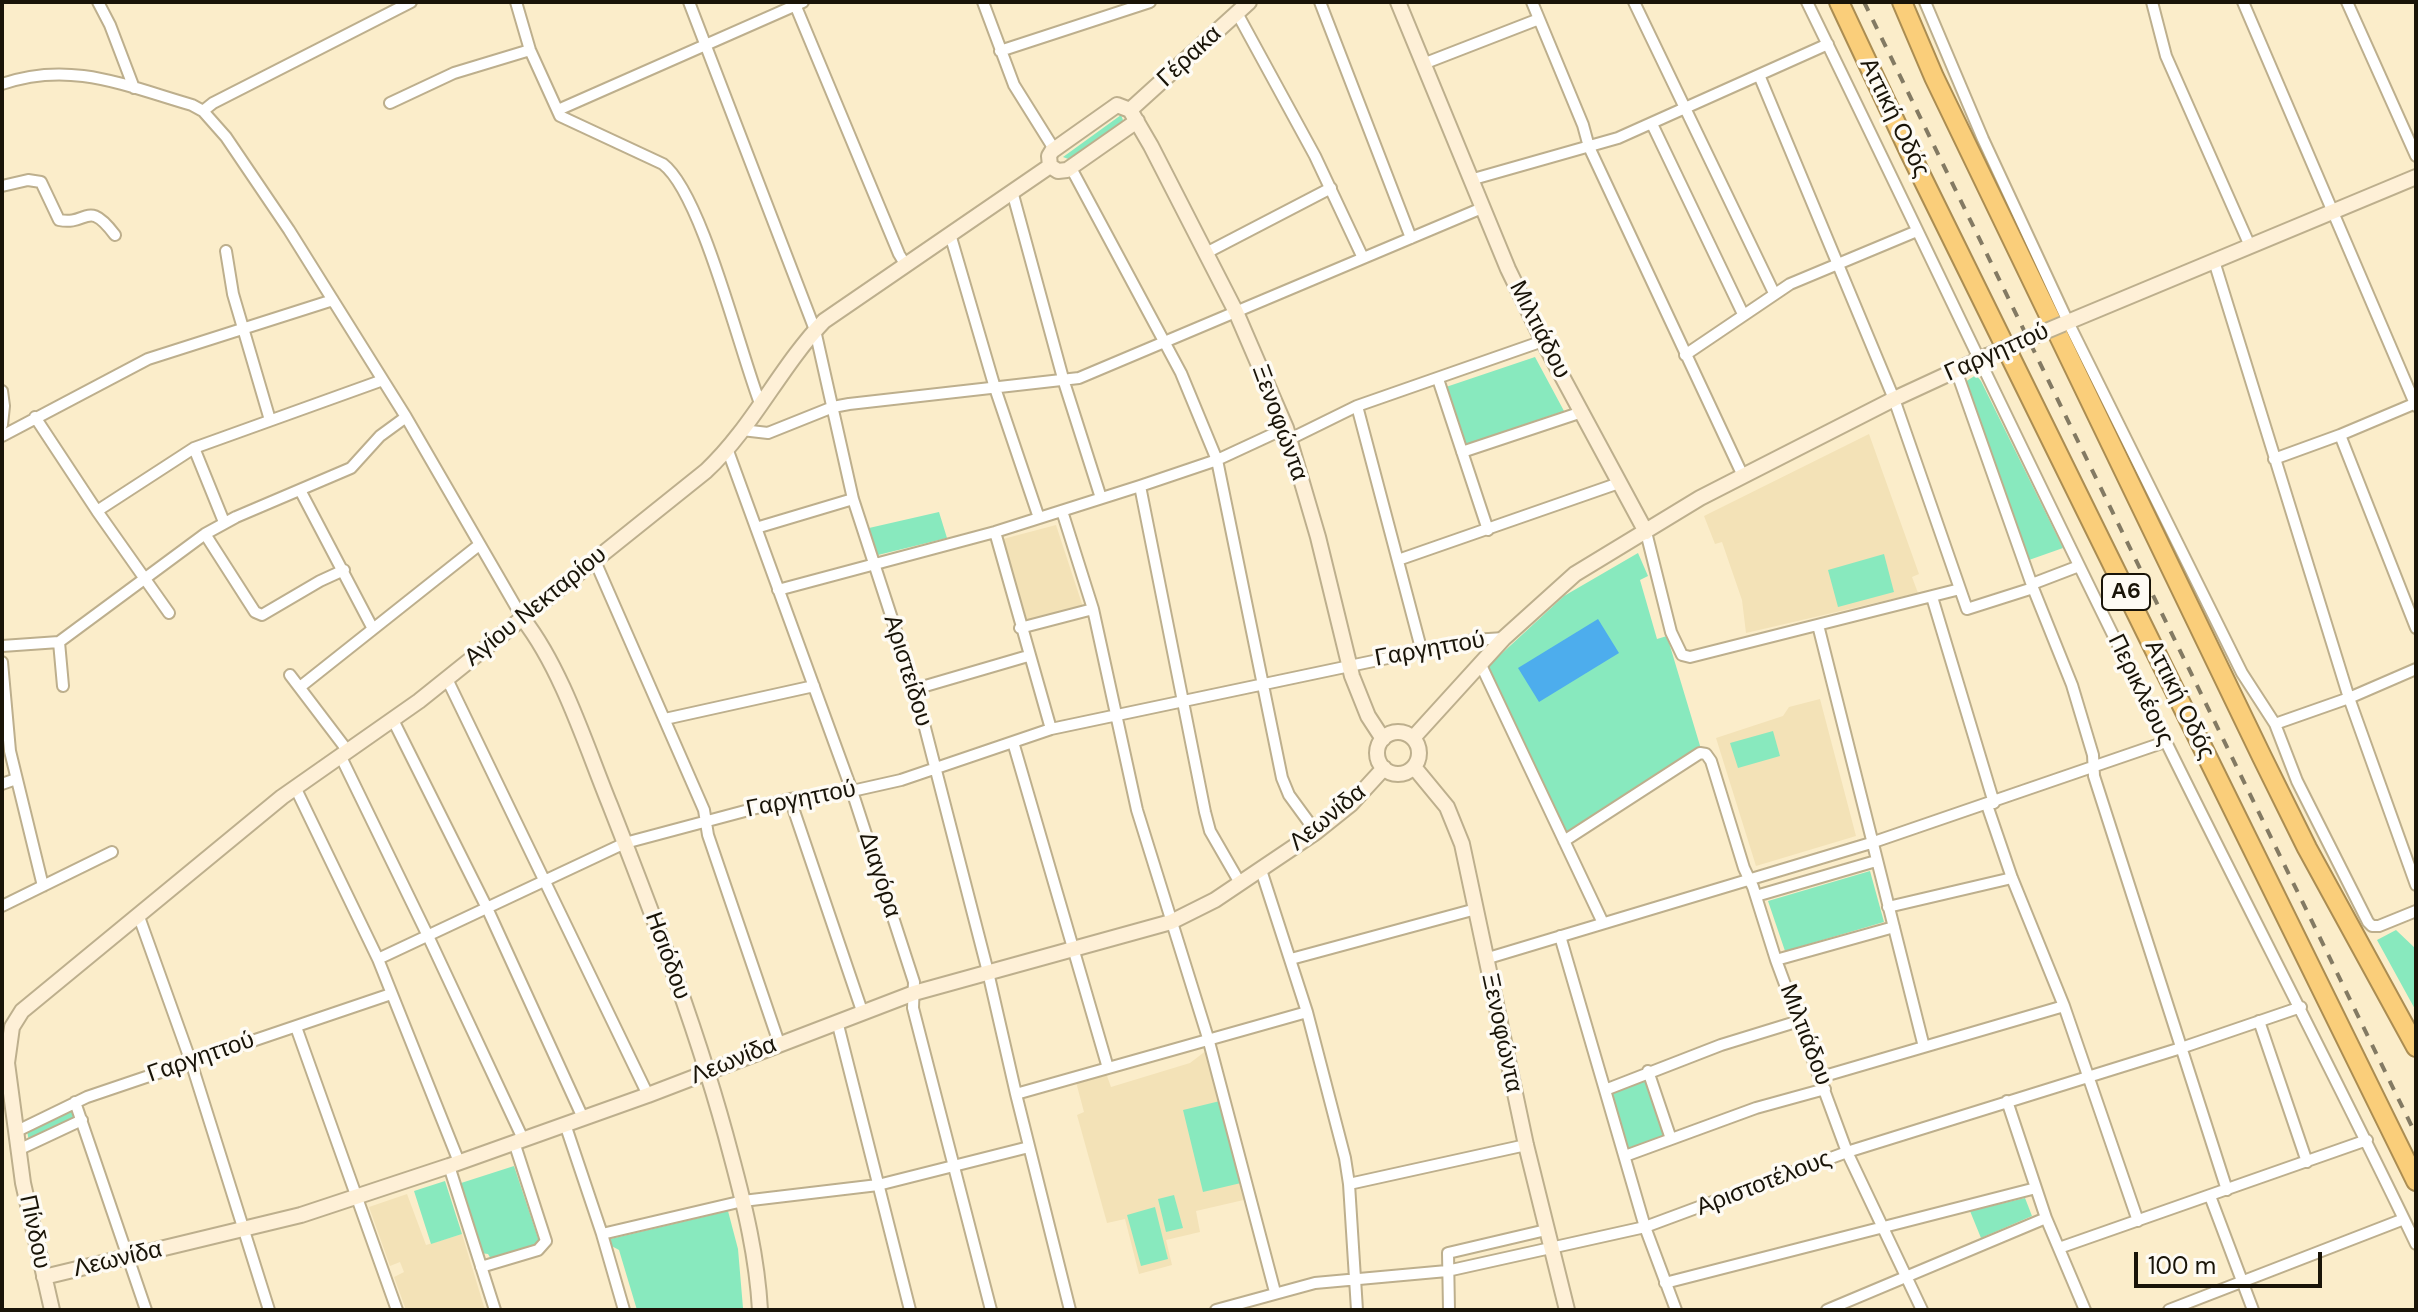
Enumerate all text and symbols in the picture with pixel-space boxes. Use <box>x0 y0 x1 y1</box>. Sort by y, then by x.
street label: Γέρακα <box>1152 20 1228 94</box>
street label: Αττική Οδός <box>1853 54 1935 182</box>
street label: Μιλτιάδου <box>1502 276 1576 384</box>
street label: Γαργηττού <box>1940 317 2054 389</box>
street label: Ξενοφώντα <box>1245 361 1313 485</box>
street label: Αγίου Νεκταρίου <box>459 541 613 673</box>
road number: Α6 <box>2102 574 2150 610</box>
street label: Αριστείδου <box>876 612 938 730</box>
street label: Γαργηττού <box>1373 626 1487 674</box>
street label: Περικλέους <box>2101 630 2179 750</box>
street label: Αττική Οδός <box>2138 636 2220 764</box>
street label: Γαργηττού <box>744 775 858 825</box>
street label: Λεωνίδα <box>1284 778 1372 858</box>
street label: Διαγόρα <box>852 829 906 921</box>
street label: Ησιόδου <box>638 908 696 1004</box>
street label: Ξενοφώντα <box>1474 971 1528 1095</box>
street label: Μιλτιάδου <box>1773 980 1837 1090</box>
street label: Γαργηττού <box>144 1026 258 1090</box>
street label: Λεωνίδα <box>687 1031 781 1091</box>
street label: Αριστοτέλους <box>1693 1145 1835 1223</box>
street label: Πίνδου <box>12 1193 56 1271</box>
street label: Λεωνίδα <box>71 1236 165 1284</box>
scale bar <box>2138 1236 2326 1286</box>
text: 100 m <box>2148 1250 2216 1281</box>

